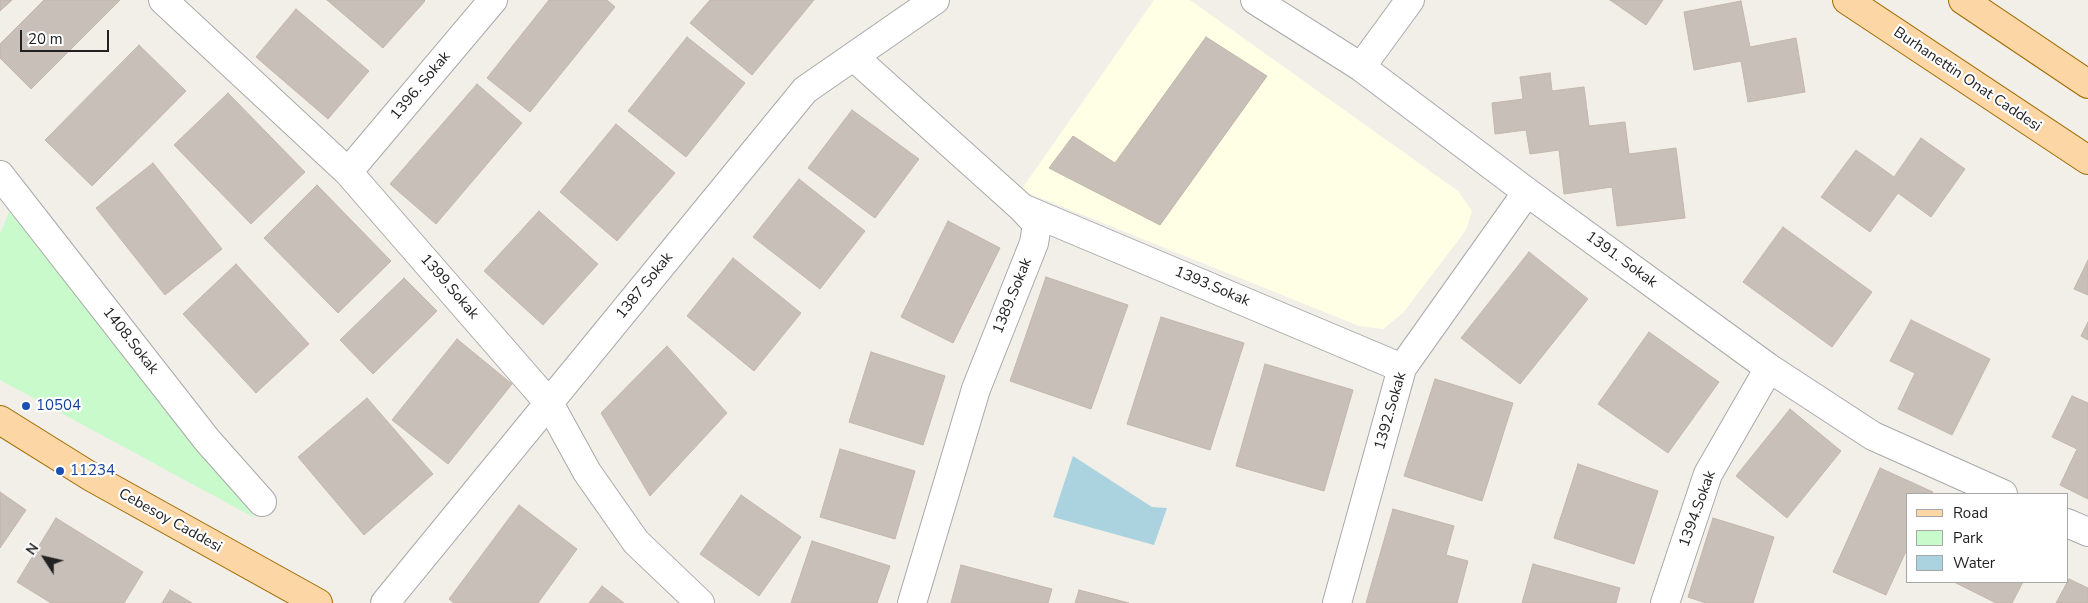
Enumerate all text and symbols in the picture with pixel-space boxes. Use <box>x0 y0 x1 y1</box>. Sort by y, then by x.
scale bar <box>22 20 111 52</box>
street label: Burhanettin Onat Caddesi <box>1890 24 2044 136</box>
text: 20 m <box>28 29 63 49</box>
street label: 1396. Sokak <box>387 48 455 124</box>
street label: 1391. Sokak <box>1582 228 1660 292</box>
street label: 1387 Sokak <box>613 249 677 323</box>
street label: 1399.Sokak <box>416 251 482 323</box>
street label: 1389.Sokak <box>990 256 1036 336</box>
street label: 1393.Sokak <box>1172 263 1252 311</box>
street label: 1408.Sokak <box>98 304 162 378</box>
street label: 1392.Sokak <box>1371 370 1411 452</box>
place label: 10504 <box>36 397 81 415</box>
marker: 10504 <box>20 400 32 412</box>
place label: 11234 <box>70 462 115 480</box>
marker: 11234 <box>54 465 66 477</box>
street label: 1394.Sokak <box>1676 468 1720 550</box>
street label: Cebesoy Caddesi <box>115 485 225 557</box>
legend <box>1906 493 2068 583</box>
text: Road <box>1953 503 1988 523</box>
text: Park <box>1953 528 1983 548</box>
north arrow <box>20 533 70 583</box>
text: N <box>22 539 43 559</box>
text: Water <box>1953 553 1995 573</box>

